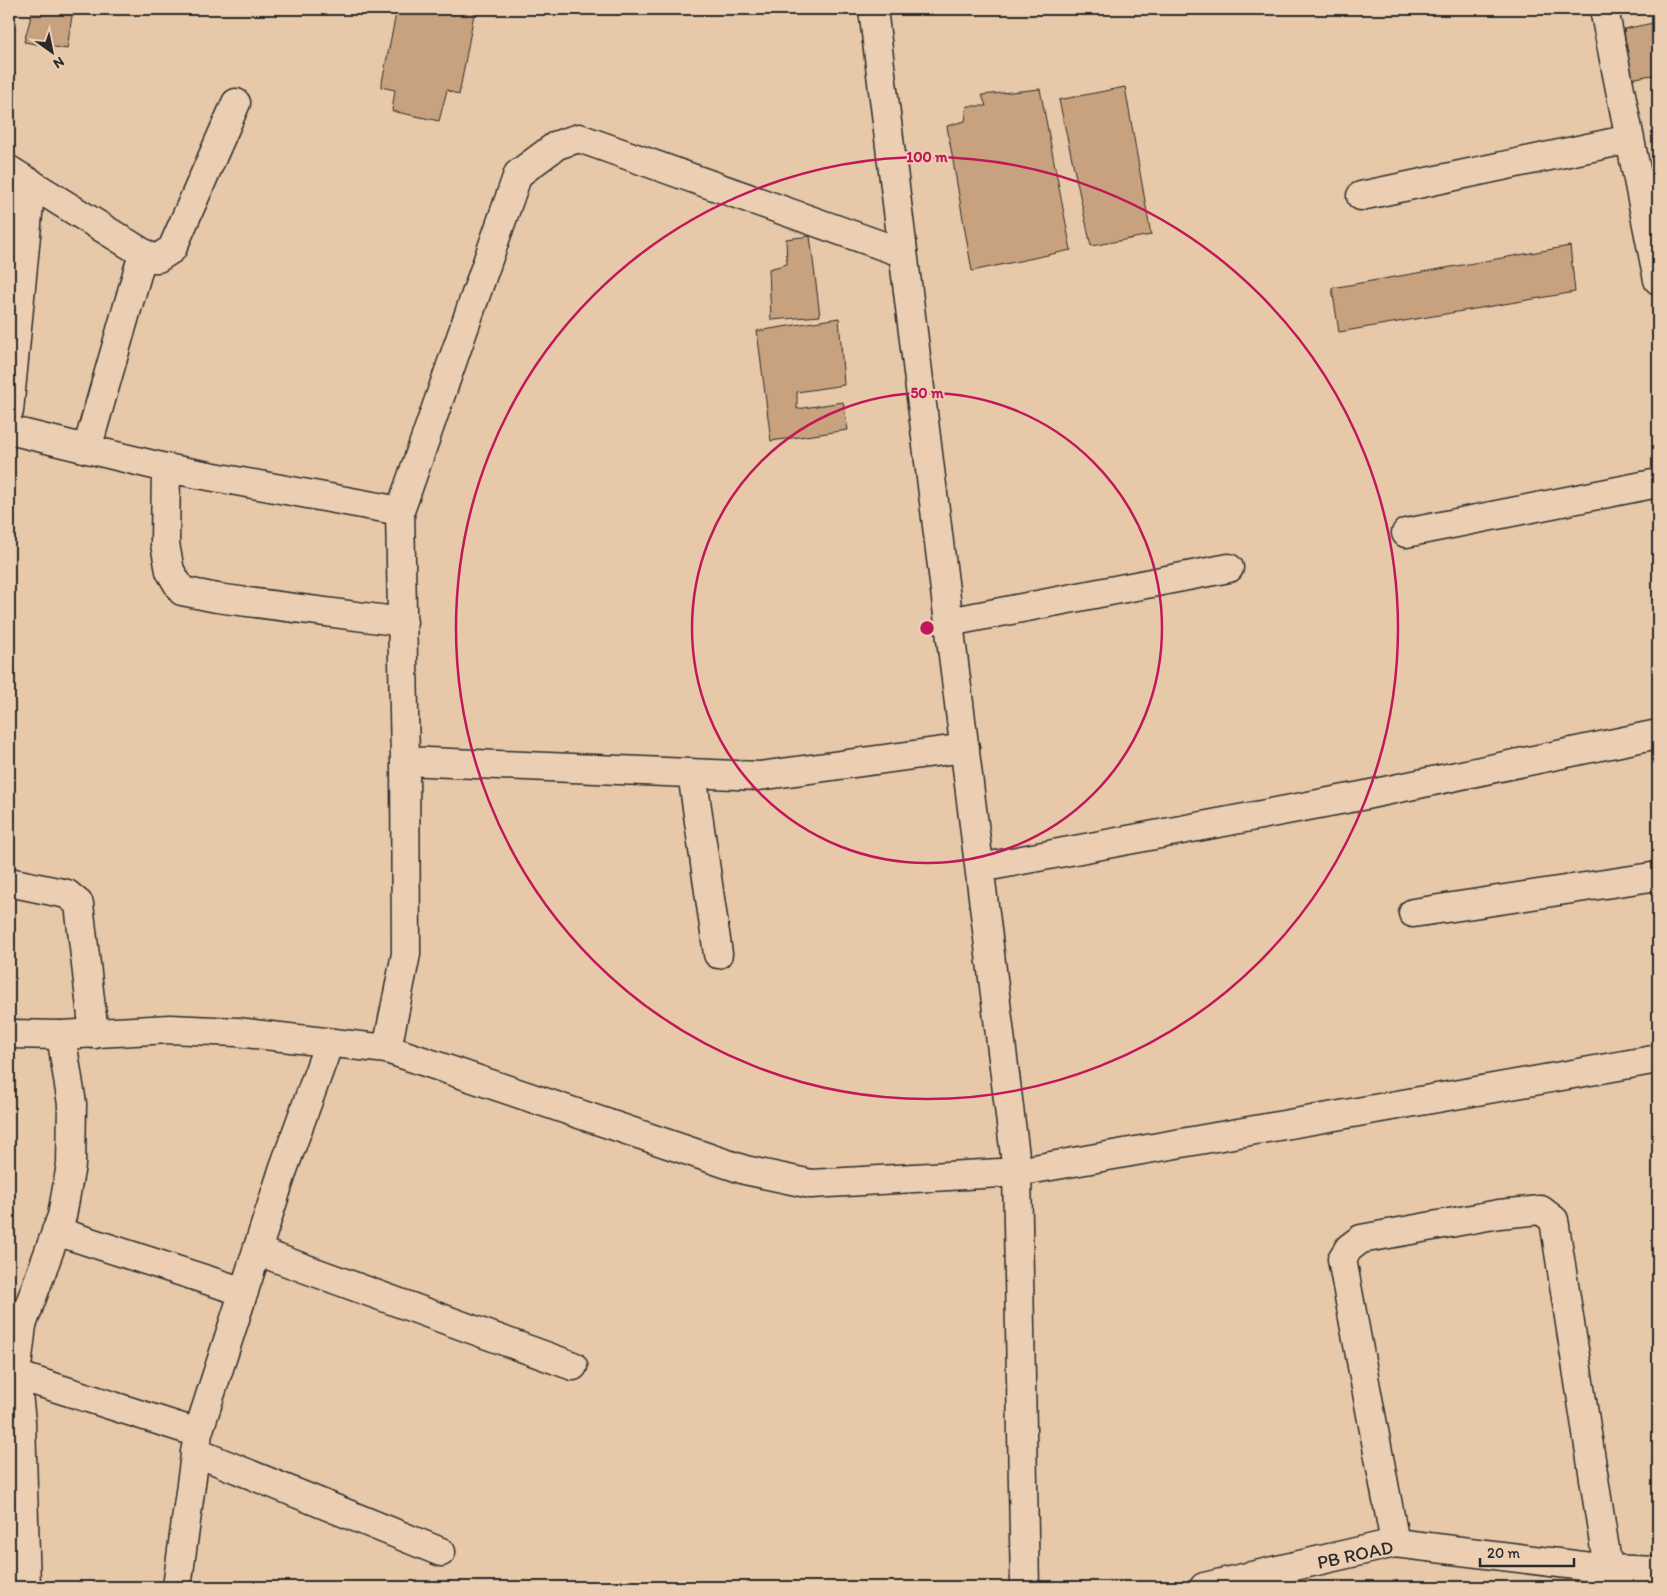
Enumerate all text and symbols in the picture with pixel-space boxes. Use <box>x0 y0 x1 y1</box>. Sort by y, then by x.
north arrow <box>28 28 78 78</box>
text: N <box>50 53 67 72</box>
text: 100 m <box>906 148 948 166</box>
text: 50 m <box>910 384 944 402</box>
centre of rings <box>918 619 936 637</box>
street label: PB ROAD <box>1315 1535 1395 1574</box>
scale bar <box>1480 1536 1573 1568</box>
text: 20 m <box>1487 1544 1521 1562</box>

